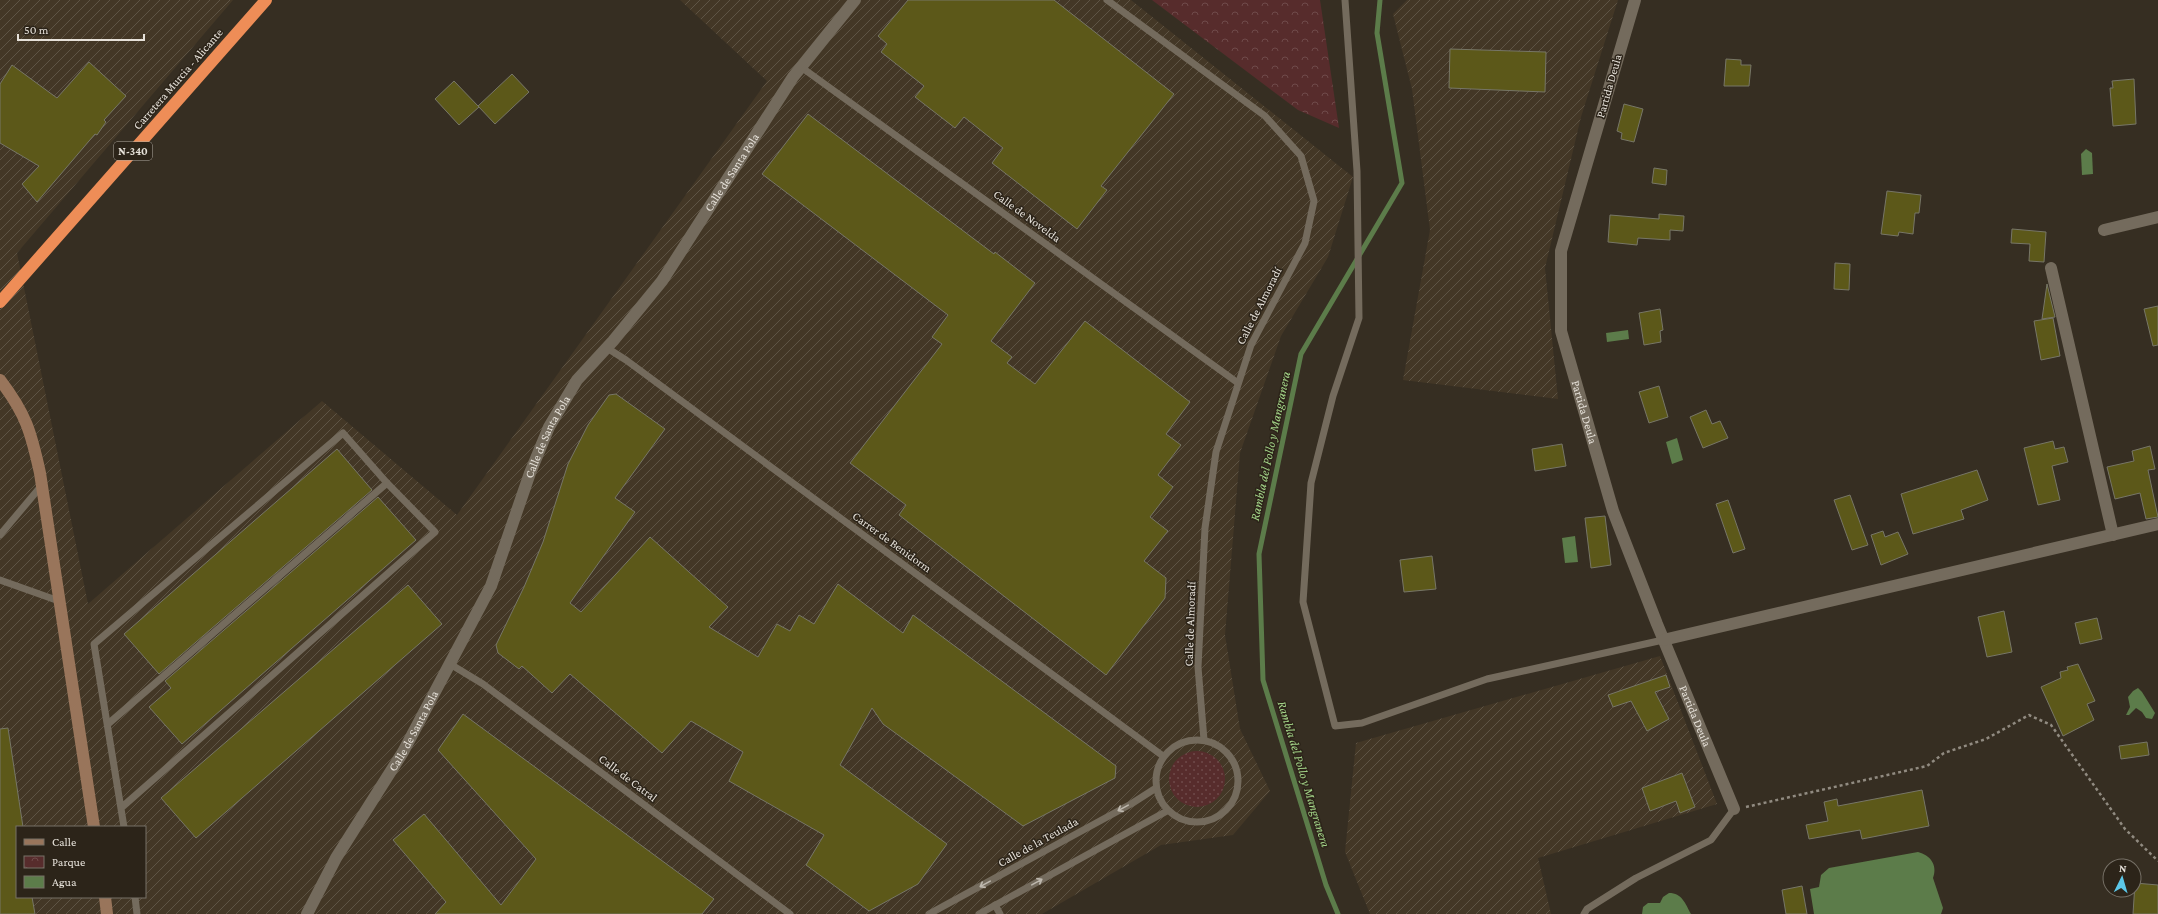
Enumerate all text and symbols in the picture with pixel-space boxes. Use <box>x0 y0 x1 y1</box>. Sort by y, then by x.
scale bar <box>18 16 144 42</box>
text: 50 m <box>24 23 49 37</box>
street label: Carretera Murcia - Alicante <box>130 26 226 132</box>
street label: Partida Deula <box>1593 52 1625 119</box>
street label: Calle de Santa Pola <box>702 130 762 214</box>
road number: N-340 <box>114 142 152 160</box>
street label: Calle de Novelda <box>991 187 1064 245</box>
street label: Calle de Almoradí <box>1234 264 1285 347</box>
water label: Rambla del Pollo y Mangranera <box>1247 370 1293 522</box>
street label: Partida Deula <box>1569 379 1600 446</box>
street label: Calle de Santa Pola <box>522 393 573 480</box>
street label: Carrer de Benidorm <box>850 509 934 576</box>
street label: Calle de Almoradí <box>1182 580 1199 667</box>
street label: Partida Deula <box>1676 683 1714 749</box>
street label: Calle de Santa Pola <box>386 688 442 774</box>
water label: Rambla del Pollo y Mangranera <box>1275 699 1333 849</box>
street label: Calle de Catral <box>596 751 660 805</box>
one-way arrow <box>1117 805 1129 813</box>
street label: Calle de la Teulada <box>995 814 1081 870</box>
legend <box>16 826 146 898</box>
text: Calle <box>52 835 76 849</box>
text: Parque <box>52 855 85 869</box>
north arrow <box>2102 858 2142 898</box>
text: N <box>2119 862 2128 874</box>
text: Agua <box>52 875 77 889</box>
one-way arrow <box>1031 878 1043 885</box>
one-way arrow <box>979 881 991 888</box>

